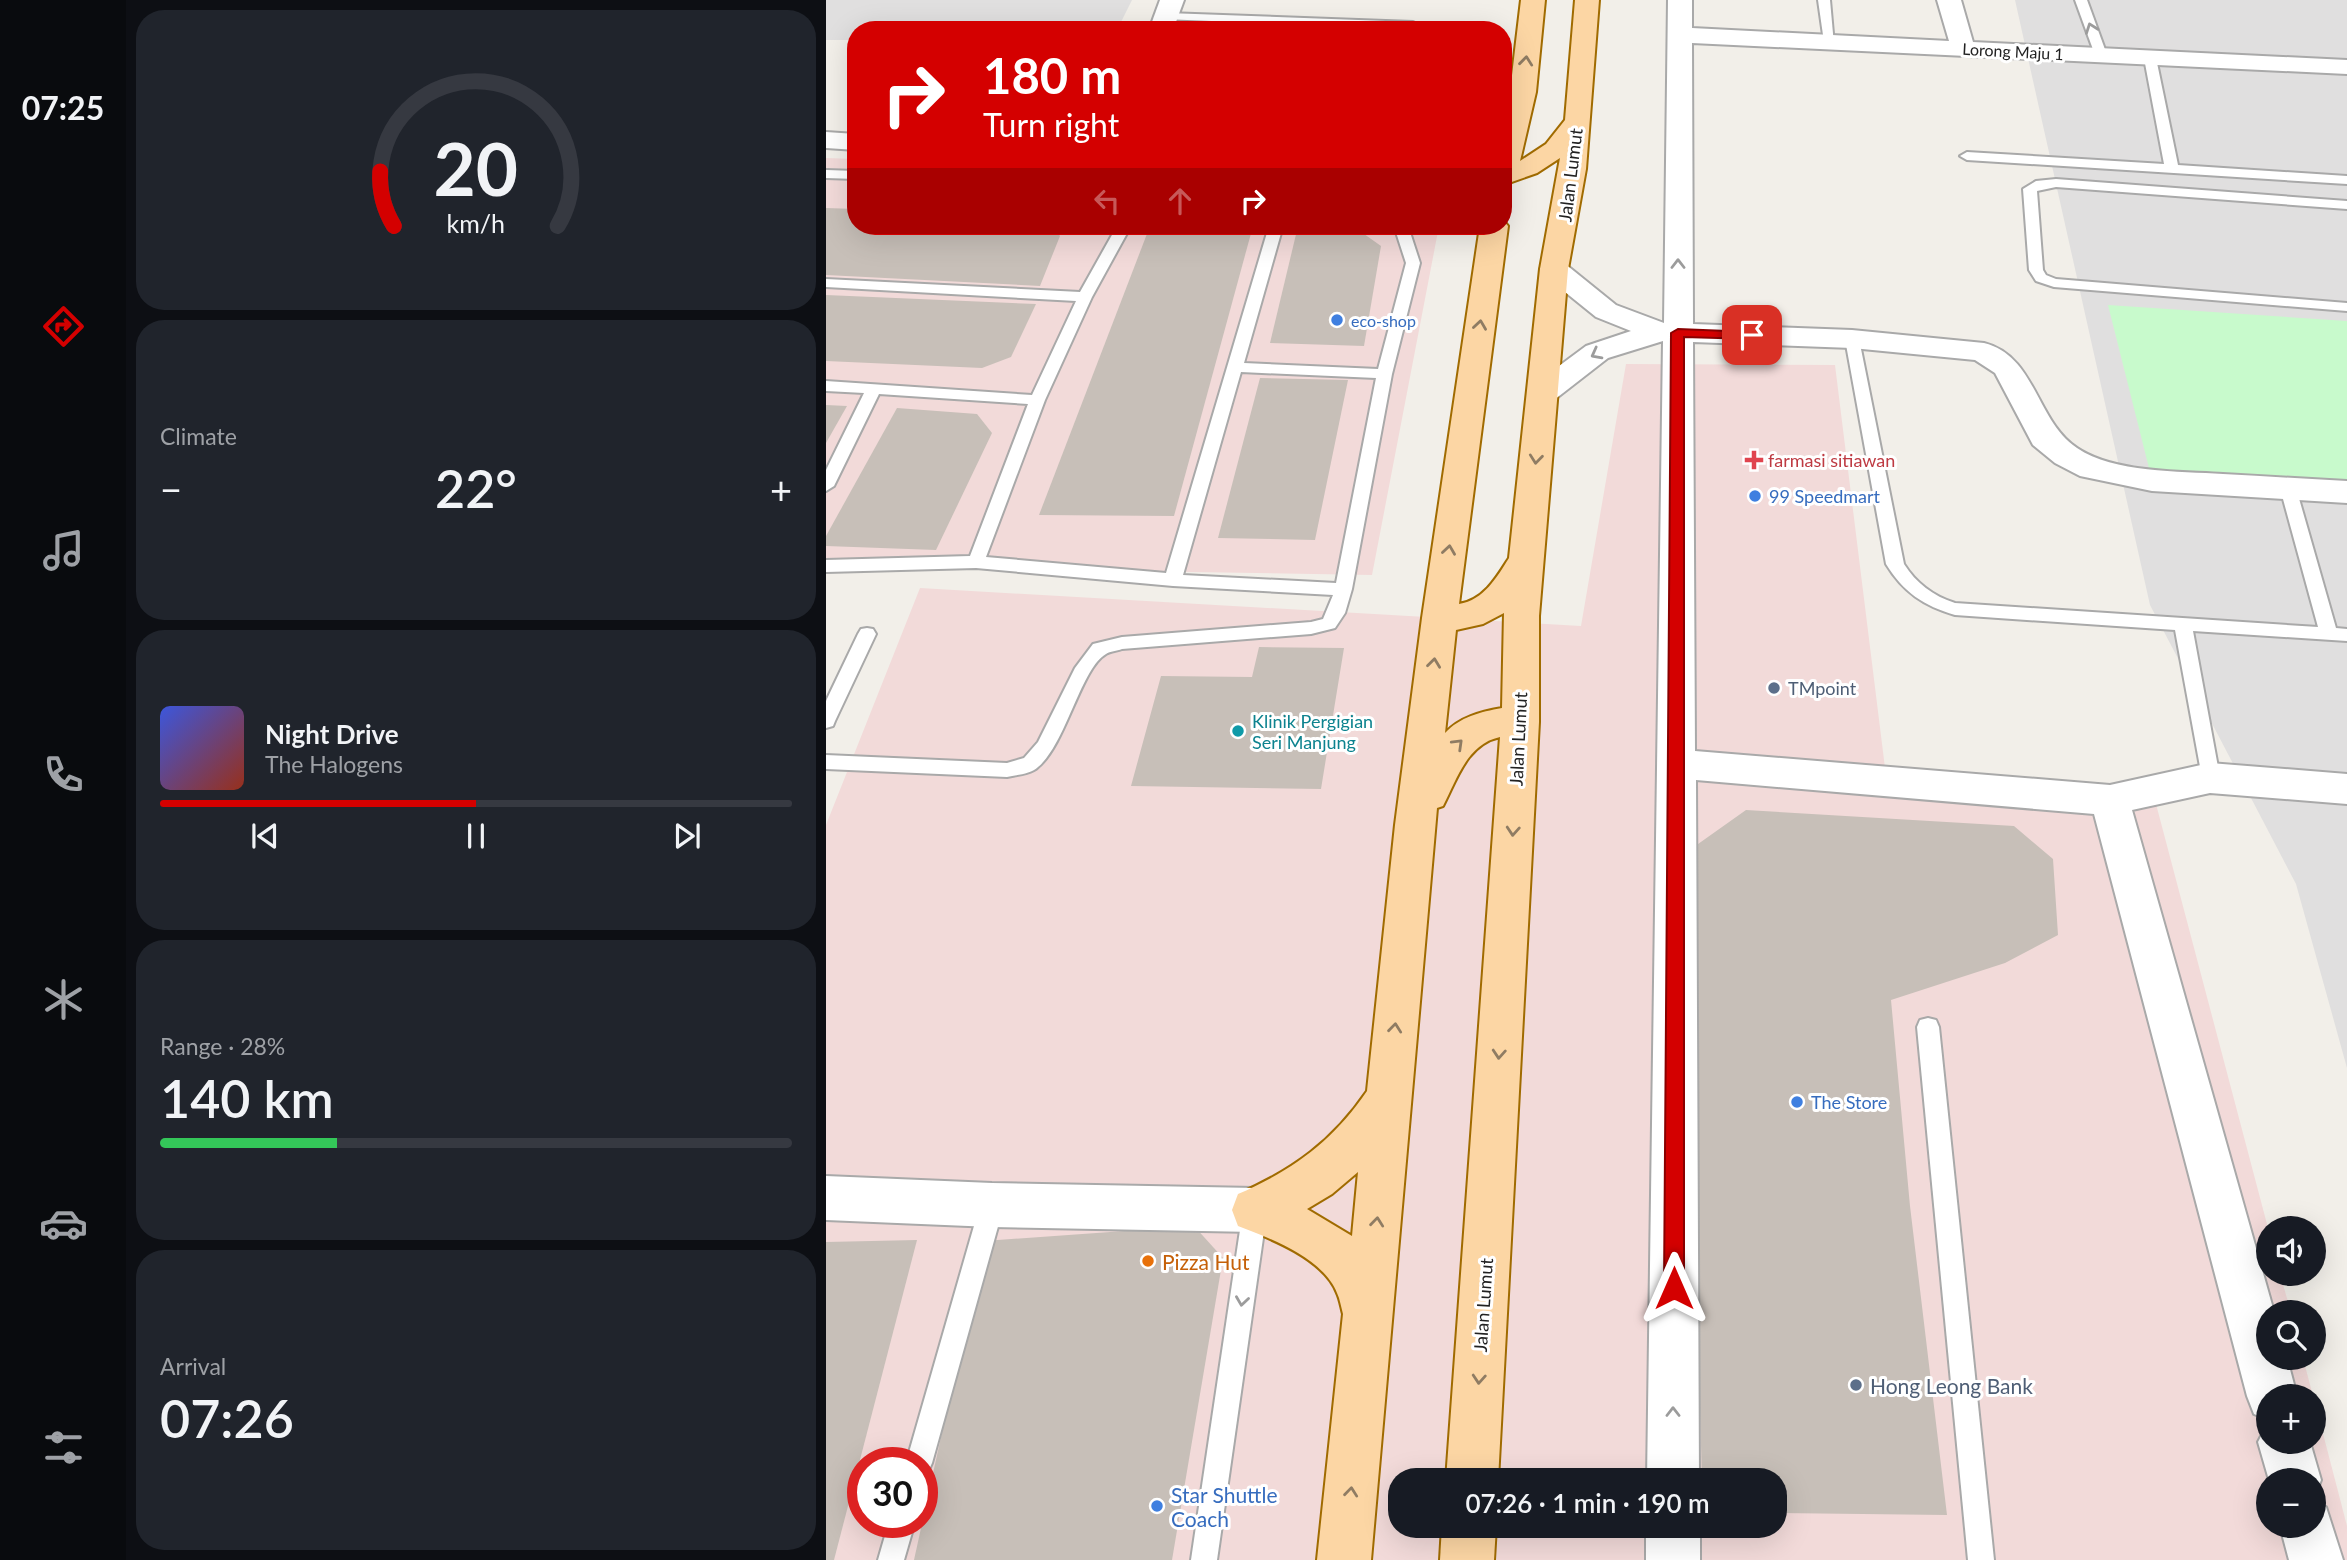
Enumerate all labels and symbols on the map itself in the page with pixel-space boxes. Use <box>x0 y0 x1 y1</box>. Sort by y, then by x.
one-way arrow <box>2085 22 2099 34</box>
street label: Lorong Maju 1 <box>1962 39 2064 63</box>
one-way arrow <box>1519 55 1534 66</box>
street label: Jalan Lumut <box>1553 126 1587 223</box>
one-way arrow <box>1670 259 1686 269</box>
pin <box>1722 305 1782 365</box>
place label: eco-shop <box>1351 311 1416 330</box>
marker: eco-shop <box>1329 312 1345 328</box>
one-way arrow <box>1472 319 1487 331</box>
one-way arrow <box>1591 345 1603 359</box>
place label: farmasi sitiawan <box>1768 449 1895 471</box>
marker: farmasi sitiawan <box>1746 452 1762 468</box>
one-way arrow <box>1528 454 1543 465</box>
place label: 99 Speedmart <box>1769 485 1881 507</box>
marker: 99 Speedmart <box>1747 488 1763 504</box>
one-way arrow <box>1441 544 1456 556</box>
one-way arrow <box>1427 657 1442 668</box>
place label: TMpoint <box>1788 677 1857 699</box>
marker: TMpoint <box>1766 680 1782 696</box>
street label: Jalan Lumut <box>1505 691 1531 787</box>
place label: Klinik Pergigian Seri Manjung <box>1252 710 1373 753</box>
marker: Klinik Pergigian Seri Manjung <box>1230 723 1246 739</box>
one-way arrow <box>1450 740 1463 753</box>
one-way arrow <box>1506 825 1521 836</box>
one-way arrow <box>1387 1023 1402 1034</box>
one-way arrow <box>1491 1049 1506 1060</box>
place label: The Store <box>1811 1091 1887 1113</box>
marker: The Store <box>1789 1094 1805 1110</box>
one-way arrow <box>1369 1216 1384 1227</box>
place label: Pizza Hut <box>1162 1249 1250 1274</box>
position arrow <box>1637 1251 1711 1325</box>
marker: Pizza Hut <box>1140 1253 1156 1269</box>
street label: Jalan Lumut <box>1469 1257 1497 1353</box>
one-way arrow <box>1235 1295 1250 1307</box>
place label: Hong Leong Bank <box>1870 1373 2033 1398</box>
one-way arrow <box>1471 1374 1486 1385</box>
marker: Hong Leong Bank <box>1848 1377 1864 1393</box>
one-way arrow <box>1665 1407 1681 1417</box>
speed limit sign: 30 <box>847 1447 938 1538</box>
place label: Star Shuttle Coach <box>1171 1482 1278 1531</box>
one-way arrow <box>1343 1486 1358 1498</box>
marker: Star Shuttle Coach <box>1149 1498 1165 1514</box>

